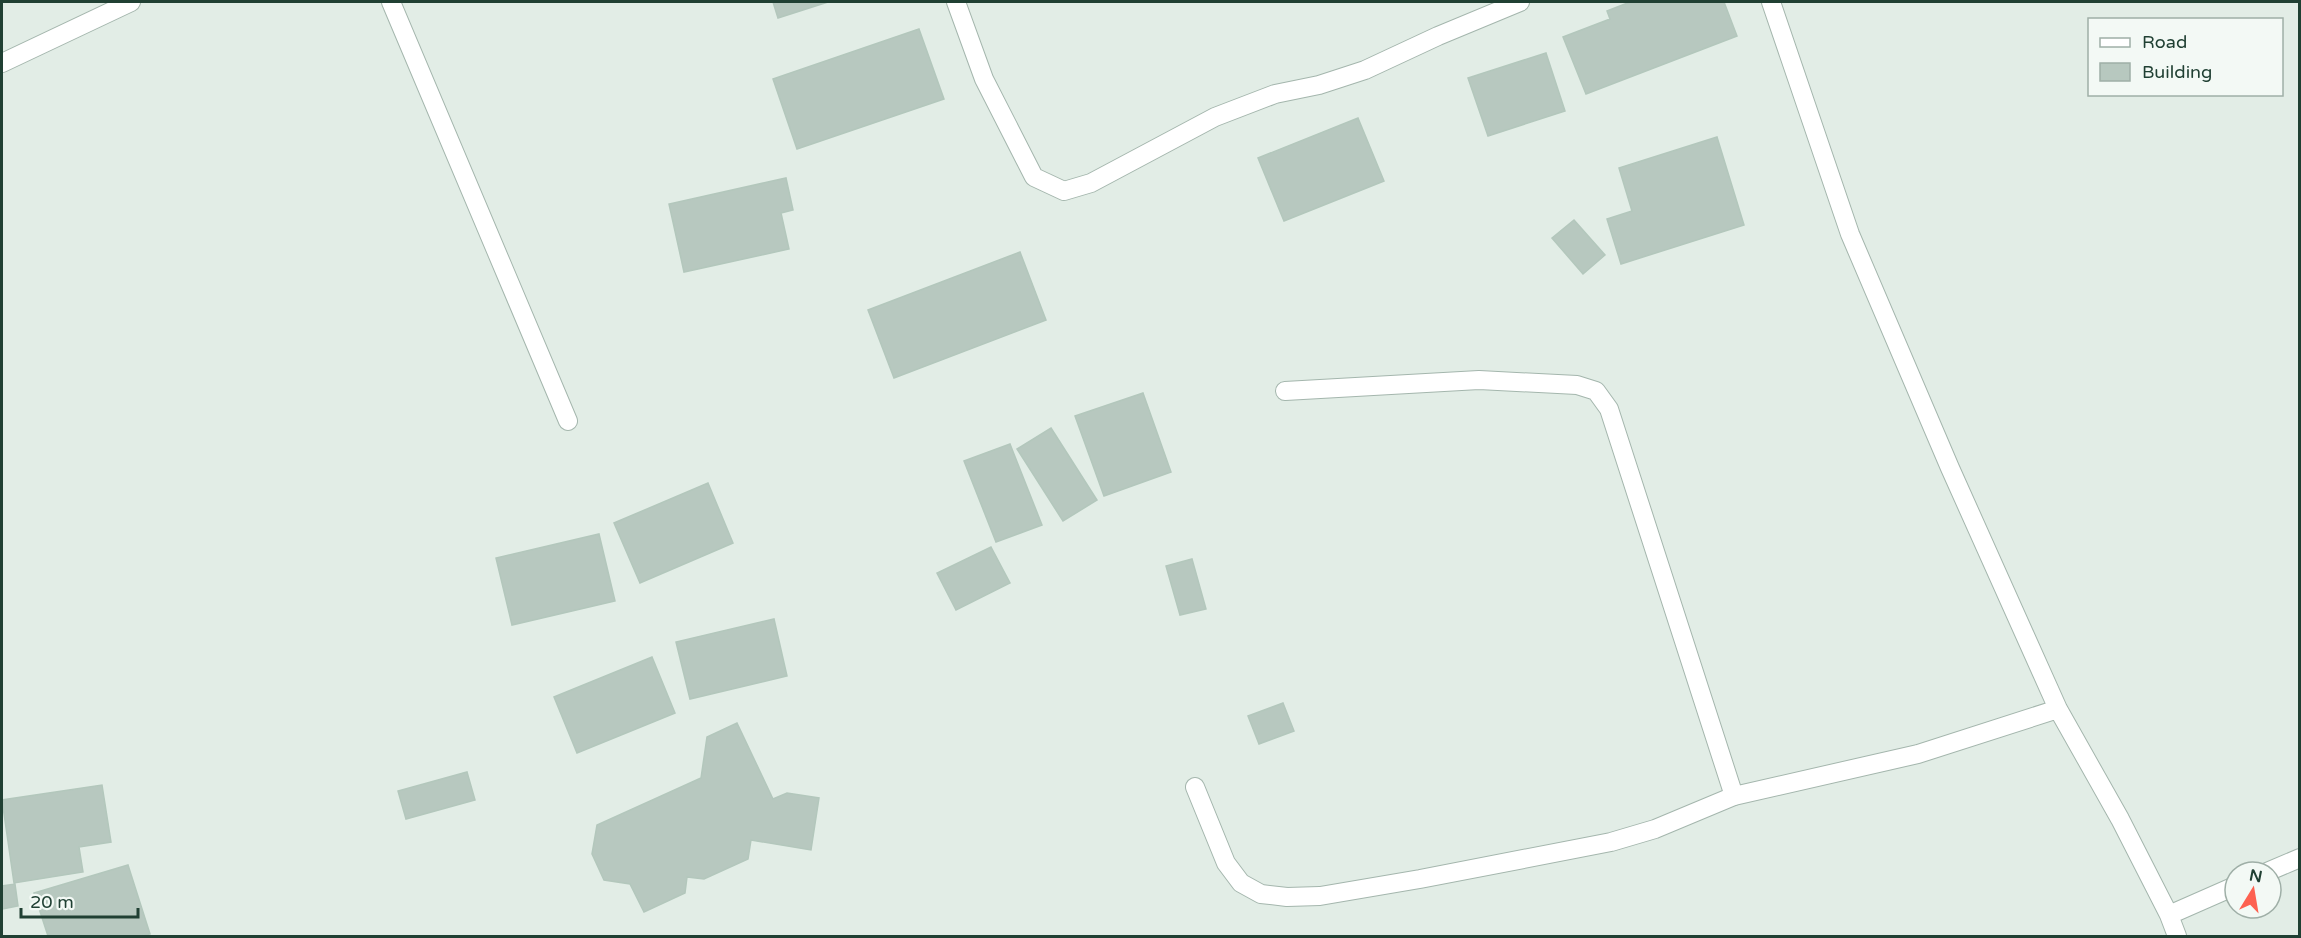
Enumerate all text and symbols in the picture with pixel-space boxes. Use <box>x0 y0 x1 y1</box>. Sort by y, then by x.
legend <box>2088 18 2283 96</box>
text: Road <box>2142 31 2187 53</box>
text: Building <box>2142 61 2212 83</box>
north arrow <box>2223 860 2283 920</box>
text: N <box>2247 865 2264 887</box>
scale bar <box>21 881 138 919</box>
text: 20 m <box>30 891 74 913</box>

